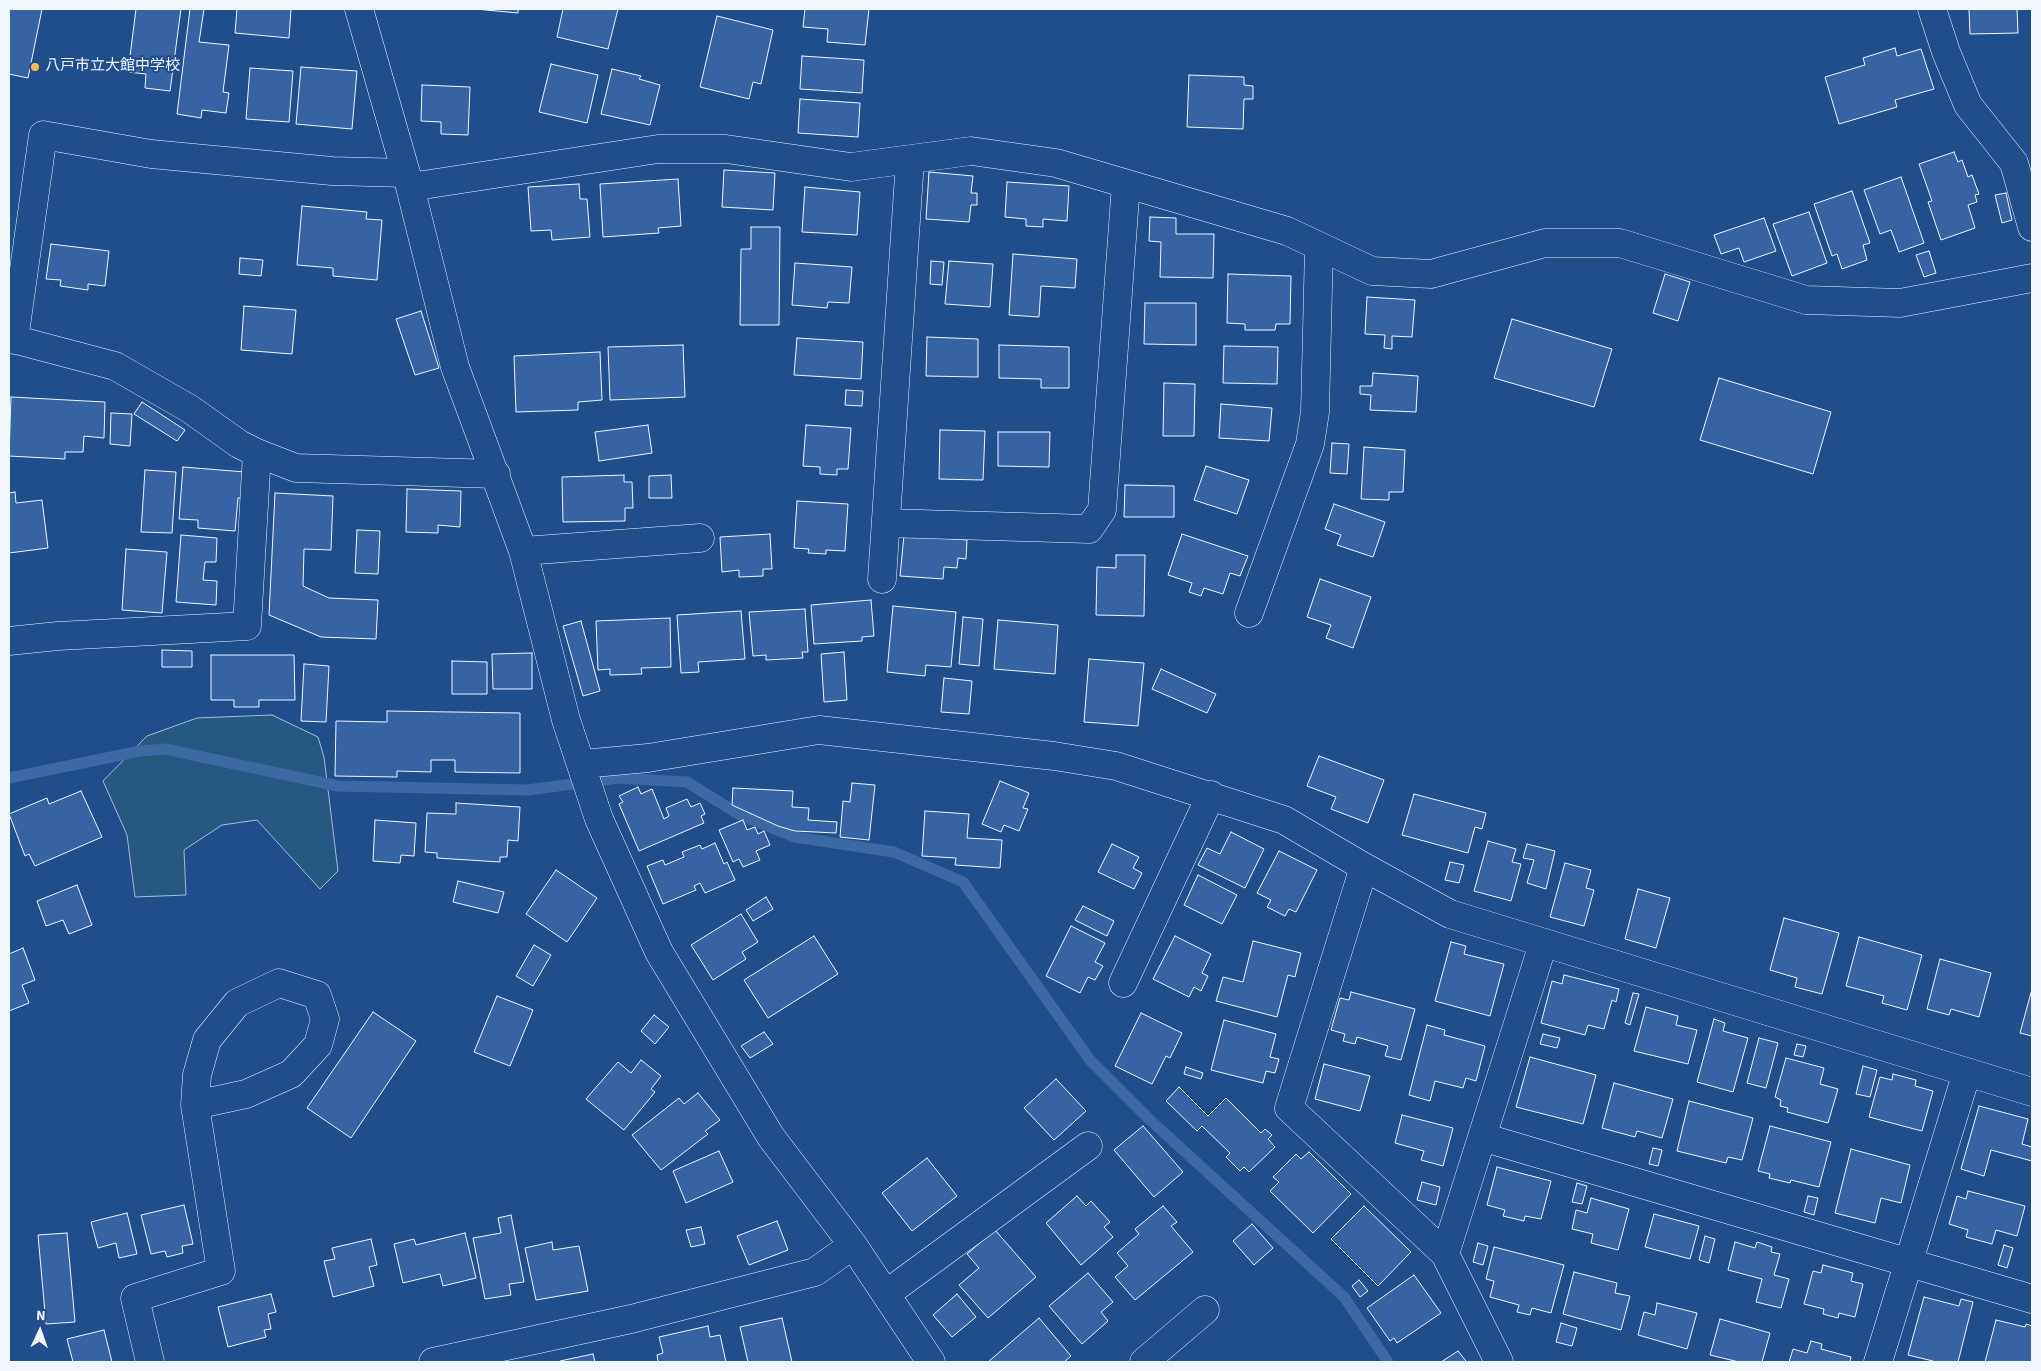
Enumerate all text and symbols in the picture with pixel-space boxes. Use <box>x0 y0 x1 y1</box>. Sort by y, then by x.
place label: 八戸市立大館中学校 <box>45 58 180 76</box>
marker: 八戸市立大館中学校 <box>29 61 41 73</box>
north arrow <box>15 1306 65 1356</box>
text: N <box>36 1306 46 1326</box>

